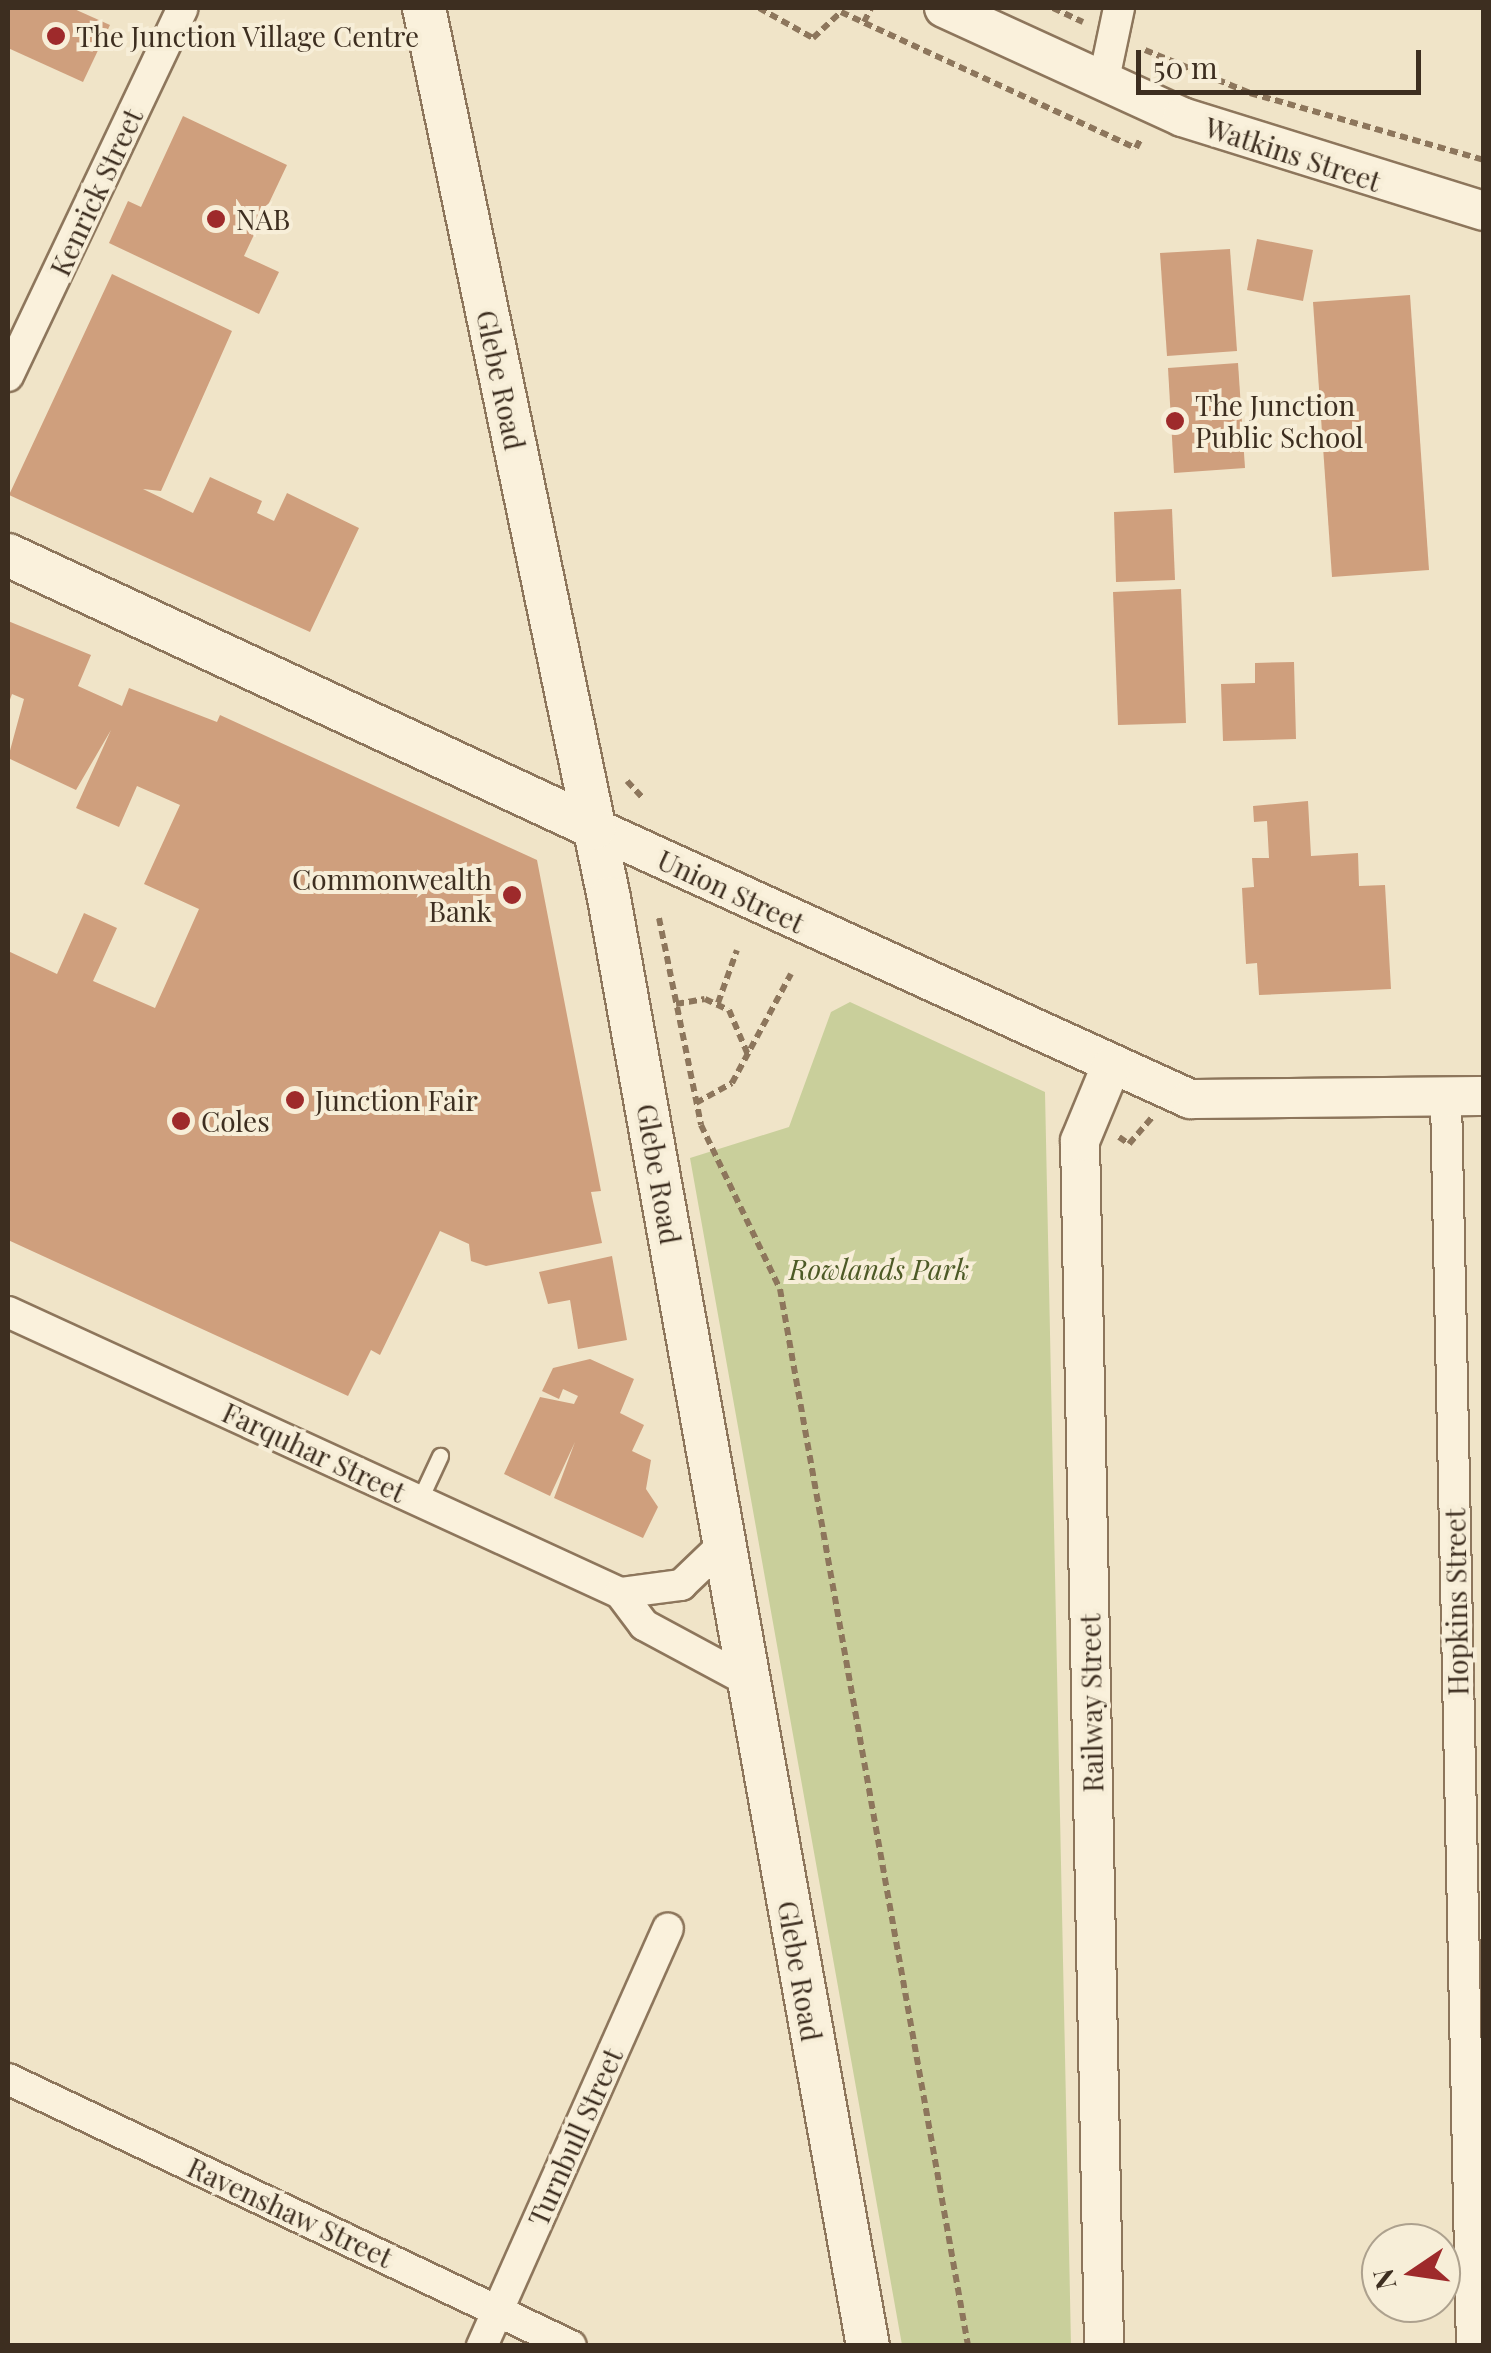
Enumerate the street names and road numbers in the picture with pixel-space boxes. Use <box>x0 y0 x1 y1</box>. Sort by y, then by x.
street label: Kenrick Street <box>43 103 149 281</box>
street label: Watkins Street <box>1201 110 1385 198</box>
street label: Glebe Road <box>470 307 532 453</box>
street label: Union Street <box>652 842 810 940</box>
street label: Glebe Road <box>630 1101 688 1247</box>
street label: Farquhar Street <box>217 1395 411 1509</box>
street label: Hopkins Street <box>1438 1508 1474 1696</box>
street label: Railway Street <box>1073 1613 1109 1793</box>
street label: Glebe Road <box>771 1898 829 2044</box>
street label: Turnbull Street <box>521 2043 629 2231</box>
street label: Ravenshaw Street <box>182 2150 398 2274</box>

